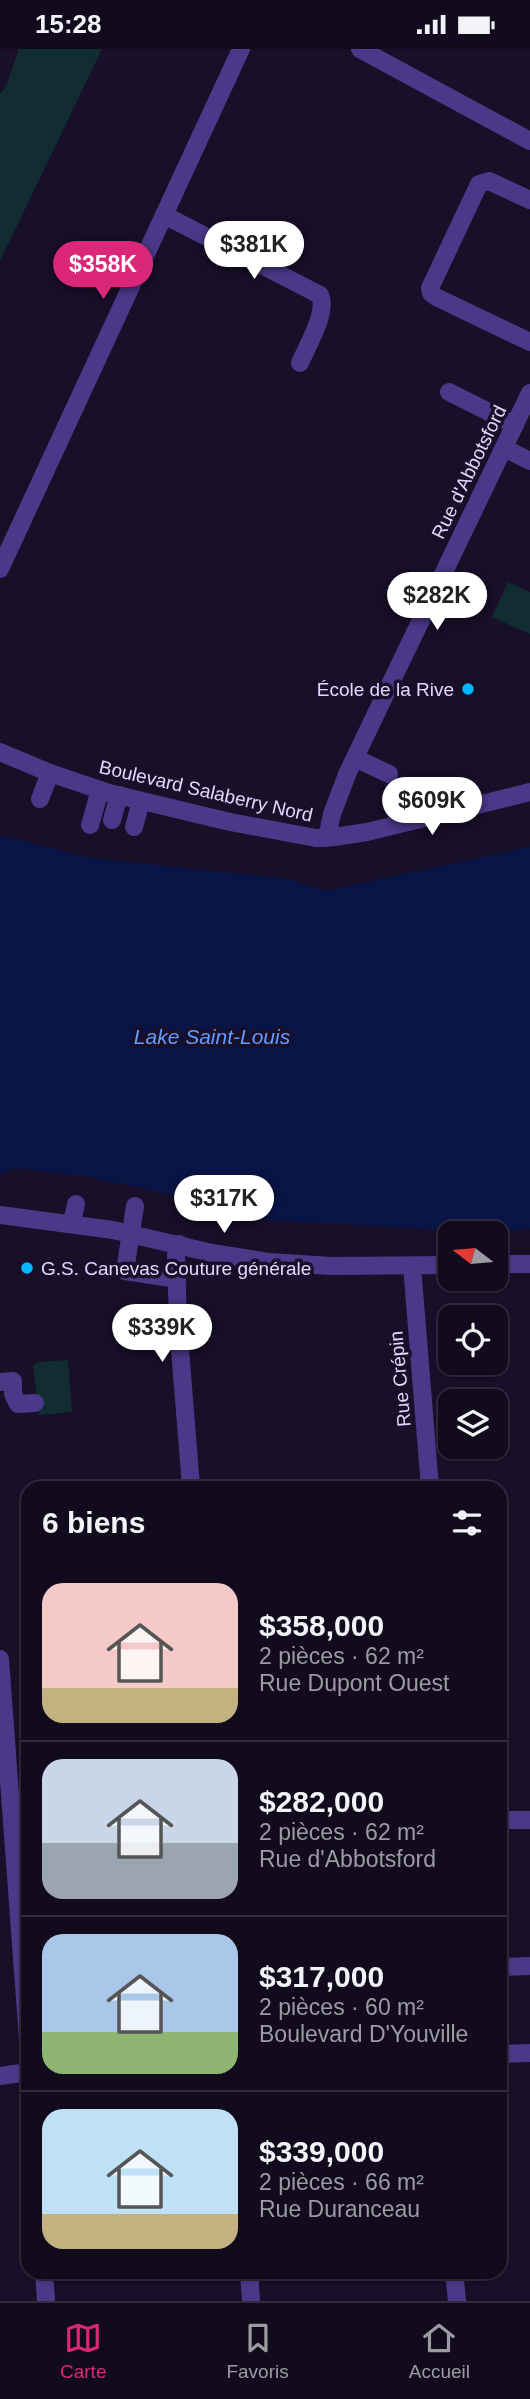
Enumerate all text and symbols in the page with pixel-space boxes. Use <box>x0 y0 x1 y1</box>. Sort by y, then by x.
text: 15:28 <box>35 9 102 39</box>
pin: $381K <box>205 222 303 281</box>
text: $381K <box>220 231 288 257</box>
pin: $358K <box>54 241 152 301</box>
text: $358K <box>69 251 137 277</box>
street label: Rue d'Abbotsford <box>428 402 510 542</box>
pin: $282K <box>388 573 486 632</box>
text: $282K <box>403 582 471 608</box>
place label: École de la Rive <box>317 679 454 700</box>
marker: École de la Rive <box>460 681 476 697</box>
street label: Boulevard Salaberry Nord <box>97 756 315 826</box>
pin: $609K <box>383 777 481 837</box>
text: $609K <box>398 787 466 813</box>
water label: Lake Saint-Louis <box>134 1025 291 1048</box>
pin: $317K <box>175 1175 273 1235</box>
text: $317K <box>190 1185 258 1211</box>
north arrow <box>438 1221 508 1291</box>
map controls <box>438 1221 508 1459</box>
place label: G.S. Canevas Couture générale <box>41 1258 311 1279</box>
marker: G.S. Canevas Couture générale <box>19 1260 35 1276</box>
pin: $339K <box>113 1305 211 1364</box>
button: locate <box>438 1305 508 1375</box>
text: $339K <box>128 1314 196 1340</box>
street label: Rue Crépin <box>385 1330 415 1428</box>
button: layers <box>438 1389 508 1459</box>
icon: filters <box>448 1504 486 1542</box>
text: 6 biens <box>42 1506 145 1539</box>
text: $358,000 <box>259 1609 384 1642</box>
icon: home <box>98 1611 182 1695</box>
text: 2 pièces · 62 m² <box>259 1643 424 1669</box>
text: Rue Dupont Ouest <box>259 1670 450 1696</box>
text: $282,000 <box>259 1785 384 1818</box>
icon: home <box>98 1787 182 1871</box>
text: 2 pièces · 62 m² <box>259 1819 424 1845</box>
text: Rue d'Abbotsford <box>259 1846 436 1872</box>
text: $317,000 <box>259 1960 384 1993</box>
icon: home <box>98 1962 182 2046</box>
text: 2 pièces · 60 m² <box>259 1994 424 2020</box>
text: Boulevard D'Youville <box>259 2021 468 2047</box>
text: $339,000 <box>259 2135 384 2168</box>
icon: home <box>98 2137 182 2221</box>
text: 2 pièces · 66 m² <box>259 2169 424 2195</box>
text: Rue Duranceau <box>259 2196 420 2222</box>
tab: Carte <box>60 2319 106 2383</box>
tab: Favoris <box>226 2319 289 2383</box>
tab: Accueil <box>409 2319 470 2383</box>

